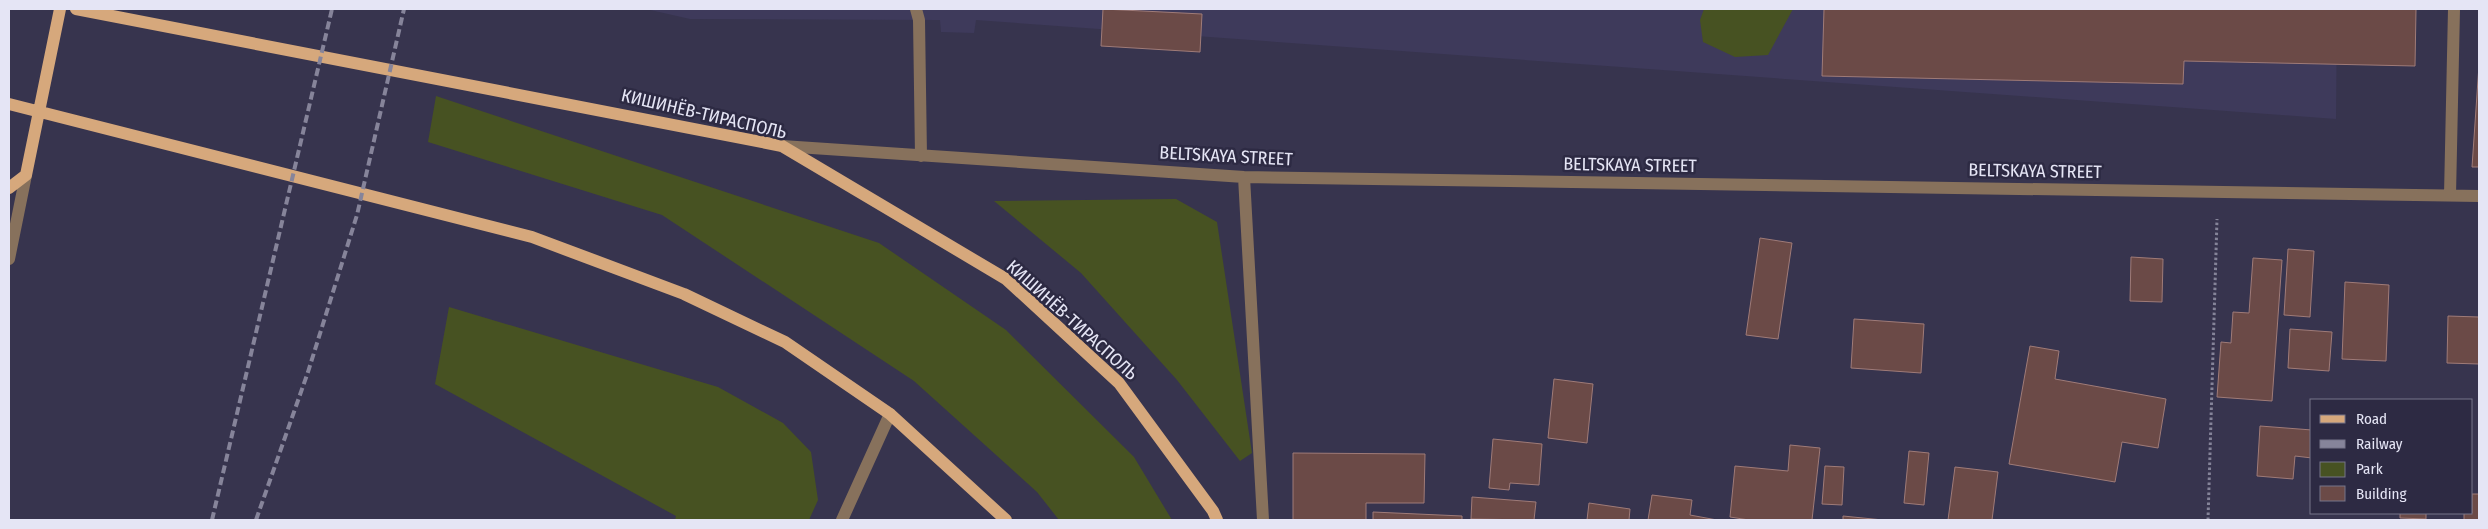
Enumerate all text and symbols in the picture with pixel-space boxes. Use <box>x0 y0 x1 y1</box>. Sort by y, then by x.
street label: КИШИНЁВ-ТИРАСПОЛЬ <box>619 84 789 144</box>
street label: BELTSKAYA STREET <box>1159 142 1294 171</box>
street label: BELTSKAYA STREET <box>1563 153 1698 177</box>
street label: BELTSKAYA STREET <box>1968 159 2103 183</box>
street label: КИШИНЁВ-ТИРАСПОЛЬ <box>1002 255 1142 385</box>
legend <box>2310 399 2473 514</box>
text: Road <box>2356 410 2387 428</box>
text: Railway <box>2356 435 2403 453</box>
text: Park <box>2356 460 2383 478</box>
text: Building <box>2356 485 2407 503</box>

